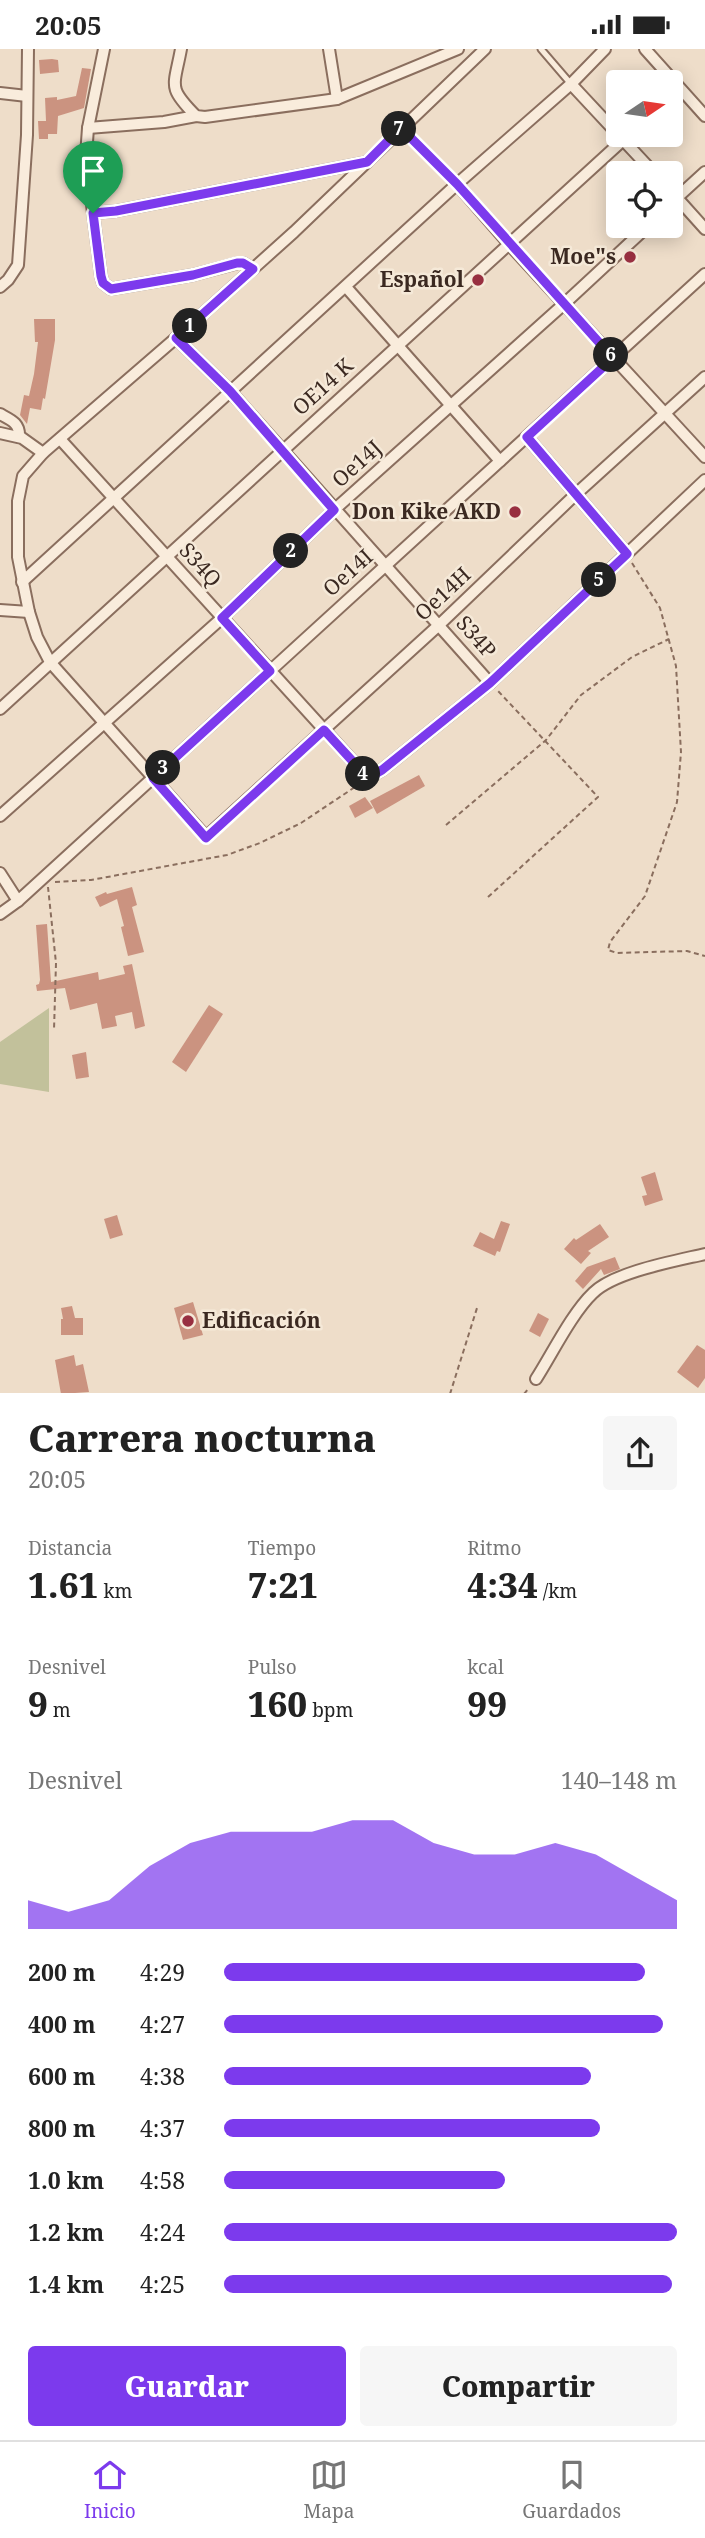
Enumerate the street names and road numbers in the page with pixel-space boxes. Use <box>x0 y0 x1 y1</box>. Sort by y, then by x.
street label: OE14 K <box>286 351 359 421</box>
street label: Oe14J <box>325 434 387 493</box>
street label: S34Q <box>173 536 228 592</box>
street label: Oe14I <box>316 542 378 602</box>
street label: Oe14H <box>408 560 476 626</box>
street label: S34P <box>451 609 503 663</box>

